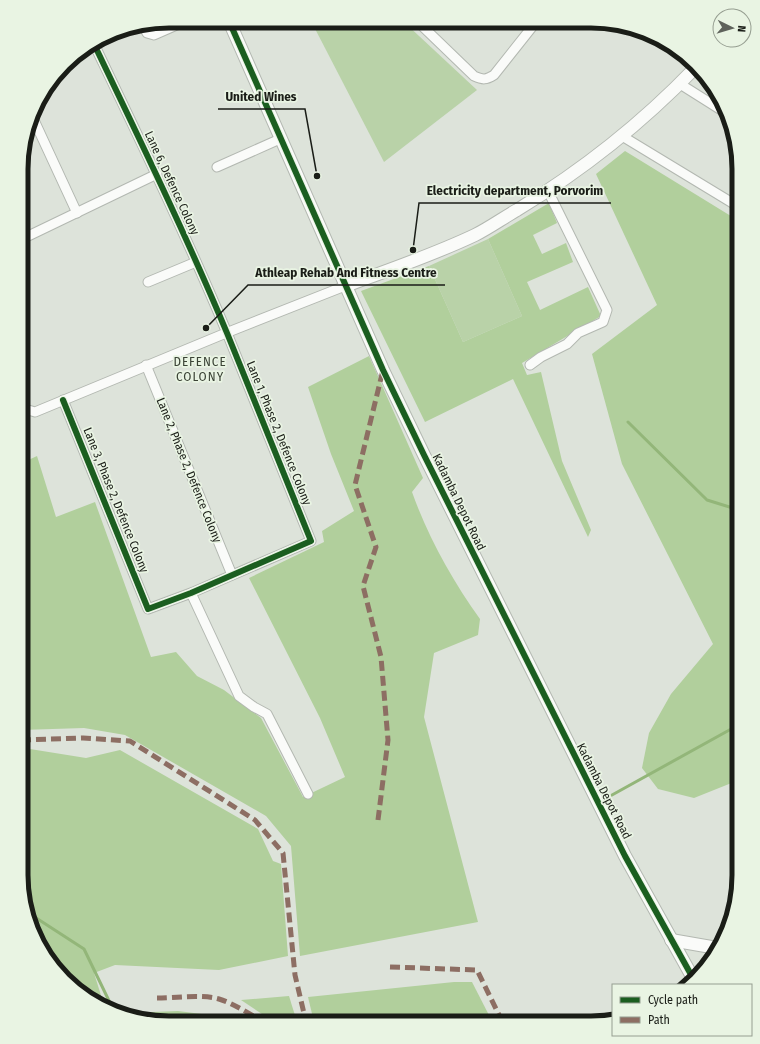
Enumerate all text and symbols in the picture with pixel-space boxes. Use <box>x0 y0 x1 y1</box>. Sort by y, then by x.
north arrow <box>712 8 752 48</box>
text: N <box>735 25 748 33</box>
callout: United Wines <box>218 84 305 109</box>
text: United Wines <box>225 89 297 104</box>
street label: Lane 6, Defence Colony <box>142 129 202 238</box>
callout: Electricity department, Porvorim <box>419 178 611 203</box>
text: Electricity department, Porvorim <box>427 183 603 198</box>
callout: Athleap Rehab And Fitness Centre <box>248 260 445 285</box>
text: Athleap Rehab And Fitness Centre <box>254 265 437 280</box>
district label: DEFENCE COLONY <box>173 354 227 384</box>
street label: Lane 1, Phase 2, Defence Colony <box>244 359 315 508</box>
street label: Lane 2, Phase 2, Defence Colony <box>153 396 225 545</box>
street label: Lane 3, Phase 2, Defence Colony <box>80 425 152 575</box>
street label: Kadamba Depot Road <box>429 451 489 553</box>
street label: Kadamba Depot Road <box>574 741 634 841</box>
legend <box>612 984 752 1036</box>
text: Cycle path <box>648 993 698 1007</box>
text: Path <box>648 1013 670 1027</box>

